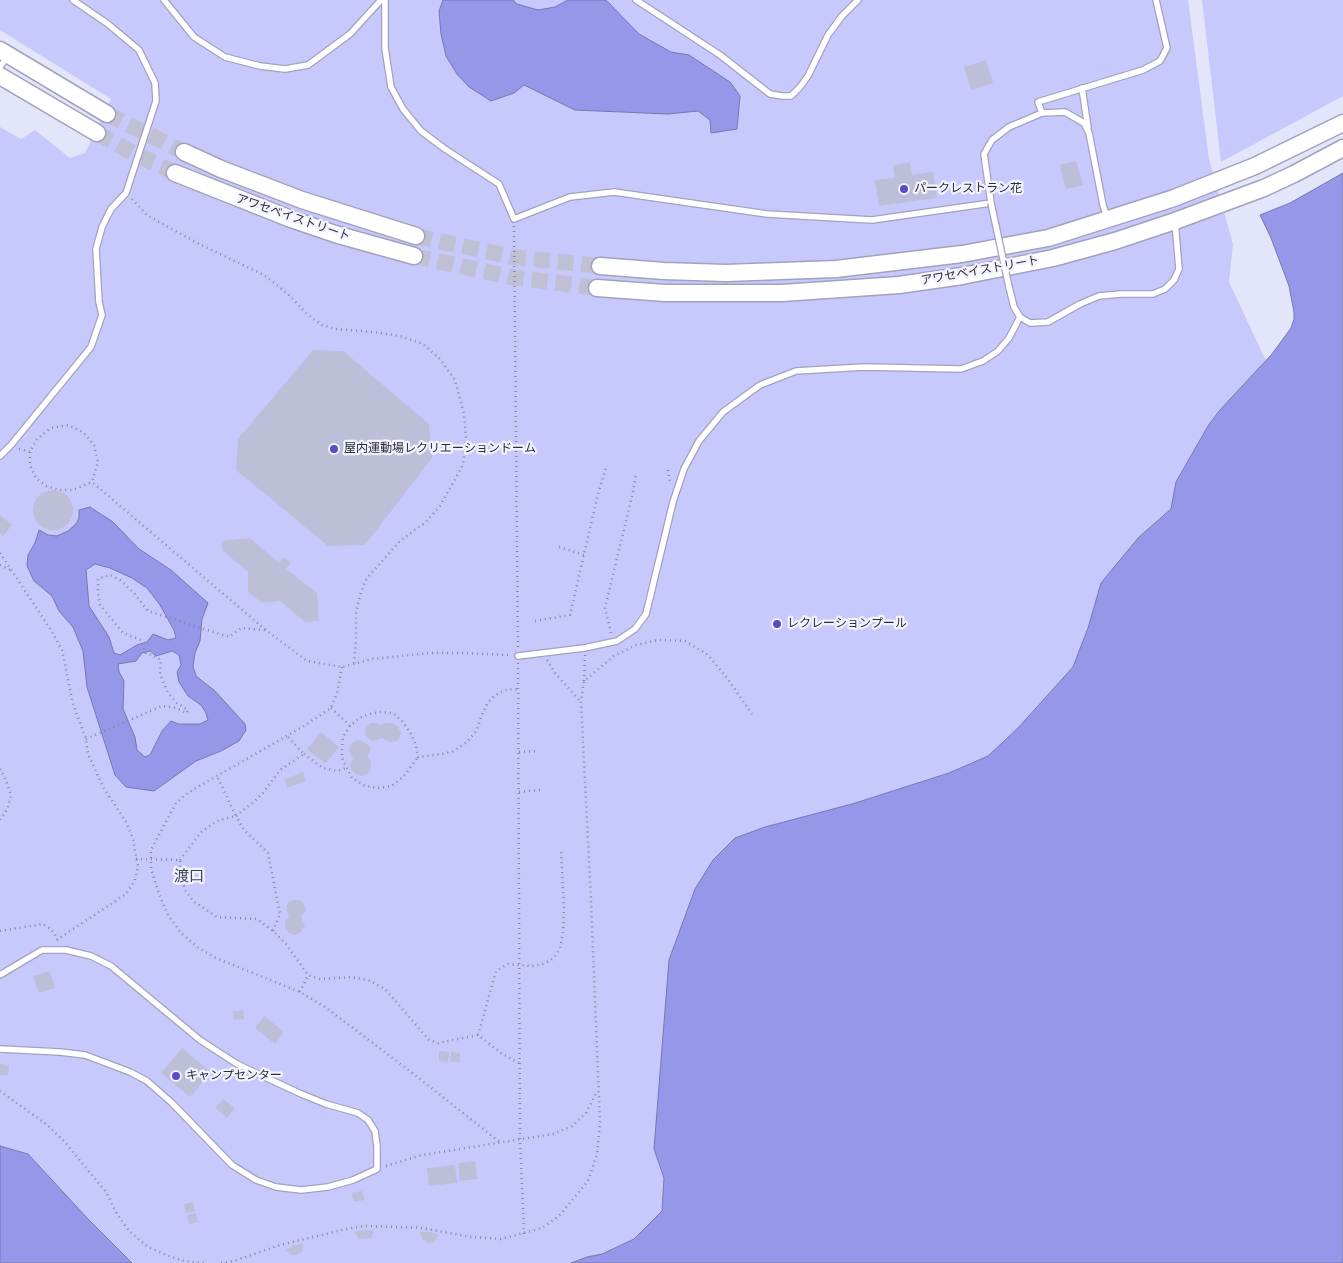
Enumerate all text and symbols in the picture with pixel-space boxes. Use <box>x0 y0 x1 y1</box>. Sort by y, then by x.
place label: パークレストラン花 <box>914 182 1022 196</box>
marker: パークレストラン花 <box>898 183 910 195</box>
street label: アワセベイストリート <box>234 192 352 244</box>
street label: アワセベイストリート <box>920 253 1040 289</box>
place label: 屋内運動場レクリエーションドーム <box>344 442 536 456</box>
marker: 屋内運動場レクリエーションドーム <box>328 443 340 455</box>
place label: レクレーションプール <box>787 617 907 631</box>
marker: レクレーションプール <box>771 618 783 630</box>
district label: 渡口 <box>174 868 204 886</box>
place label: キャンプセンター <box>186 1069 282 1083</box>
marker: キャンプセンター <box>170 1070 182 1082</box>

